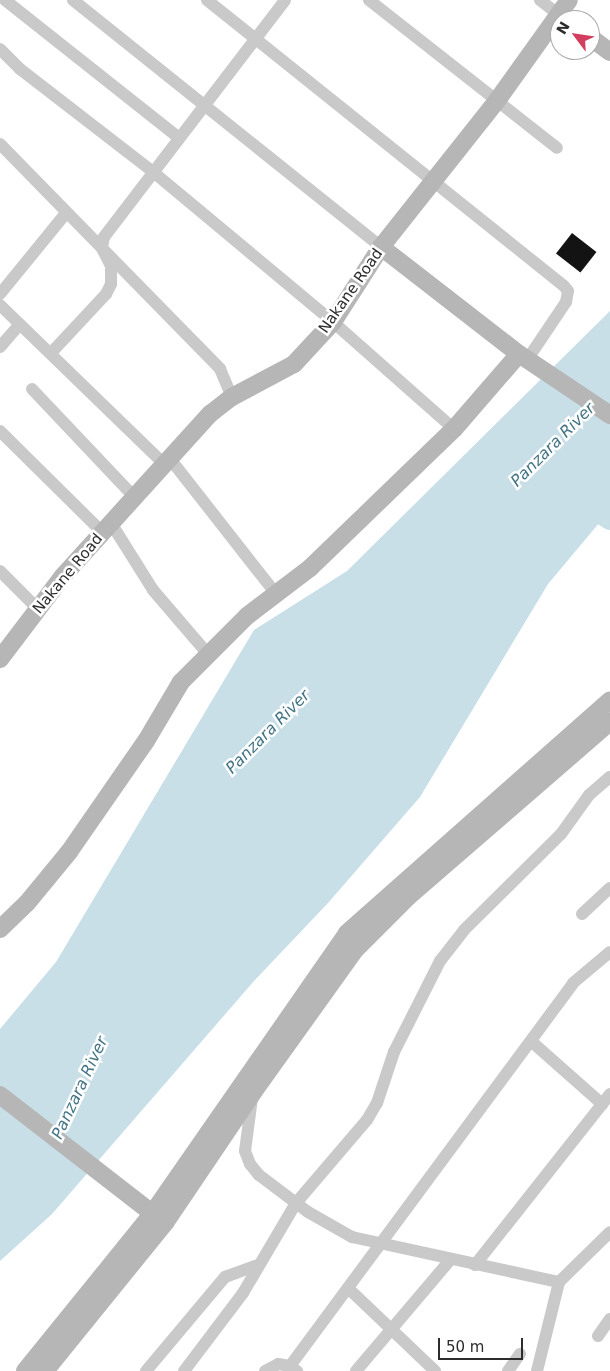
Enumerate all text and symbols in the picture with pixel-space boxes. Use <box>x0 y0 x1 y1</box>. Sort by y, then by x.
north arrow <box>550 10 600 60</box>
text: N <box>553 19 573 37</box>
street label: Nakane Road <box>315 245 387 337</box>
water label: Panzara River <box>507 399 599 491</box>
street label: Nakane Road <box>29 530 107 618</box>
water label: Panzara River <box>222 686 314 778</box>
water label: Panzara River <box>48 1034 112 1142</box>
scale bar <box>440 1328 525 1360</box>
text: 50 m <box>446 1338 484 1356</box>

